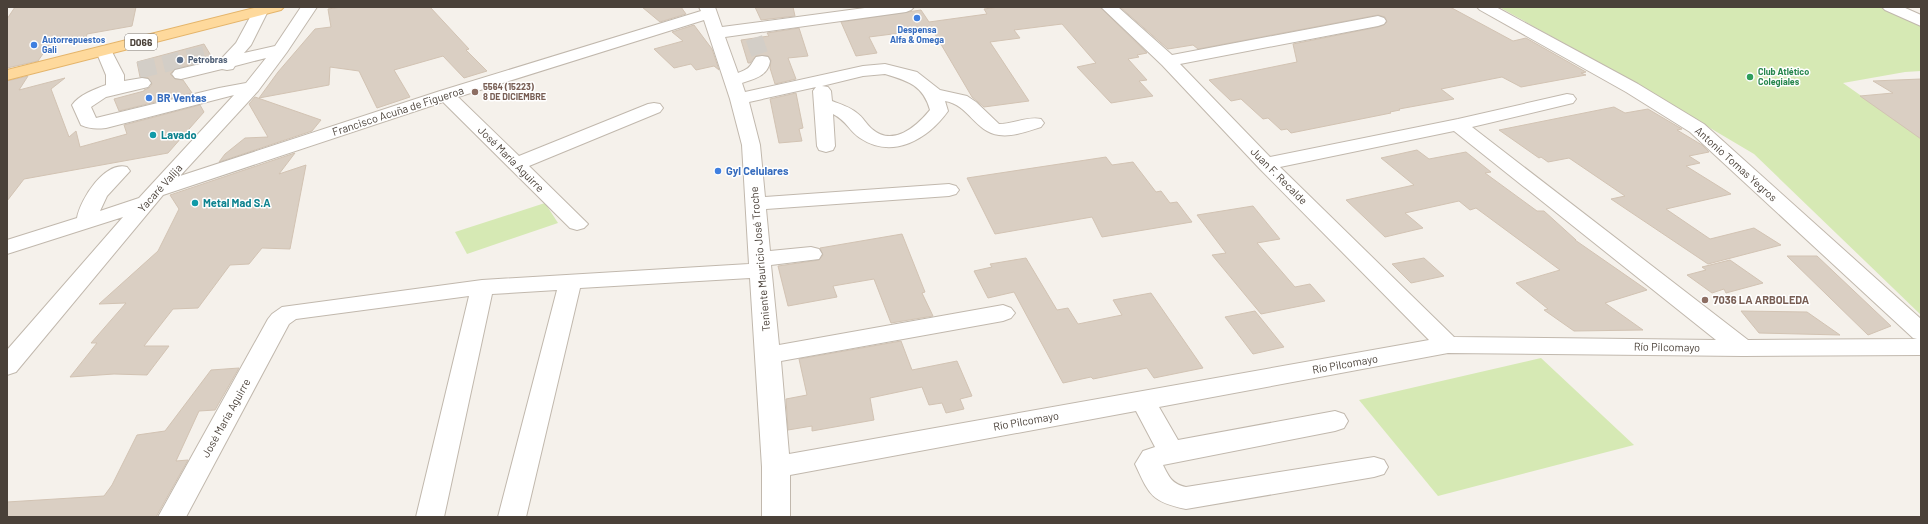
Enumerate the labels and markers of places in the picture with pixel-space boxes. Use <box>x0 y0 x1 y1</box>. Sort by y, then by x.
marker: Despensa Alfa & Omega <box>912 13 922 23</box>
place label: Despensa Alfa & Omega <box>890 24 944 45</box>
place label: Autorrepuestos Gali <box>42 34 106 55</box>
marker: Autorrepuestos Gali <box>29 40 39 50</box>
place label: Petrobras <box>188 54 228 65</box>
marker: Petrobras <box>175 55 185 65</box>
place label: Club Atlético Colegiales <box>1758 66 1809 87</box>
marker: Club Atlético Colegiales <box>1745 72 1755 82</box>
place label: 5564 (15223) 8 DE DICIEMBRE <box>483 81 546 102</box>
marker: 5564 (15223) 8 DE DICIEMBRE <box>470 87 480 97</box>
place label: BR Ventas <box>157 91 207 104</box>
marker: BR Ventas <box>144 93 154 103</box>
place label: Lavado <box>161 128 197 141</box>
marker: Lavado <box>148 130 158 140</box>
place label: Gyl Celulares <box>726 164 789 177</box>
marker: Gyl Celulares <box>713 166 723 176</box>
place label: Metal Mad S.A <box>203 196 271 209</box>
marker: Metal Mad S.A <box>190 198 200 208</box>
place label: 7036 LA ARBOLEDA <box>1713 293 1810 306</box>
marker: 7036 LA ARBOLEDA <box>1700 295 1710 305</box>

